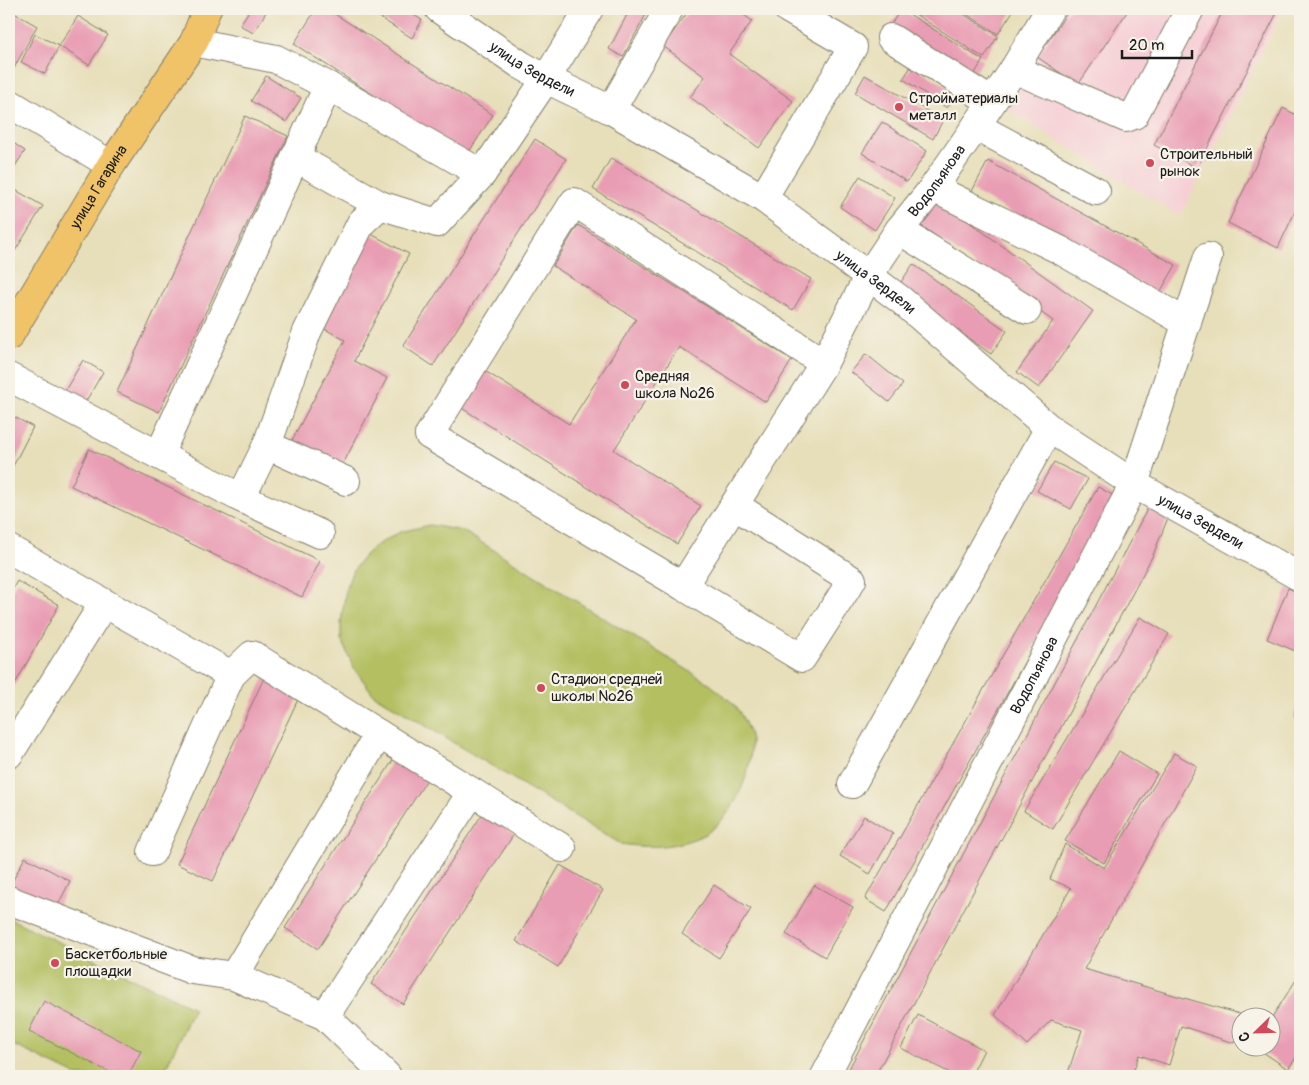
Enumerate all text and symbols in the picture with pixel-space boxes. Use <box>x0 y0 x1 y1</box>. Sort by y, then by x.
scale bar <box>1122 28 1192 60</box>
text: 20 m <box>1129 36 1164 55</box>
street label: улица Зердели <box>485 37 578 101</box>
place label: Стройматериалы металл <box>909 89 1018 125</box>
marker: Стройматериалы металл <box>893 101 905 113</box>
street label: улица Гагарина <box>66 141 132 233</box>
street label: Водопьянова <box>904 141 970 221</box>
place label: Строительный рынок <box>1160 145 1253 181</box>
marker: Строительный рынок <box>1144 157 1156 169</box>
street label: улица Зердели <box>831 245 920 318</box>
place label: Средняя школа №26 <box>635 367 715 403</box>
marker: Средняя школа №26 <box>619 379 631 391</box>
street label: улица Зердели <box>1153 490 1247 553</box>
street label: Водопьянова <box>1006 633 1063 718</box>
place label: Стадион средней школы №26 <box>551 670 662 706</box>
marker: Стадион средней школы №26 <box>535 682 547 694</box>
place label: Баскетбольные площадки <box>65 945 168 981</box>
marker: Баскетбольные площадки <box>49 957 61 969</box>
north arrow <box>1232 1008 1282 1058</box>
text: С <box>1235 1029 1254 1044</box>

